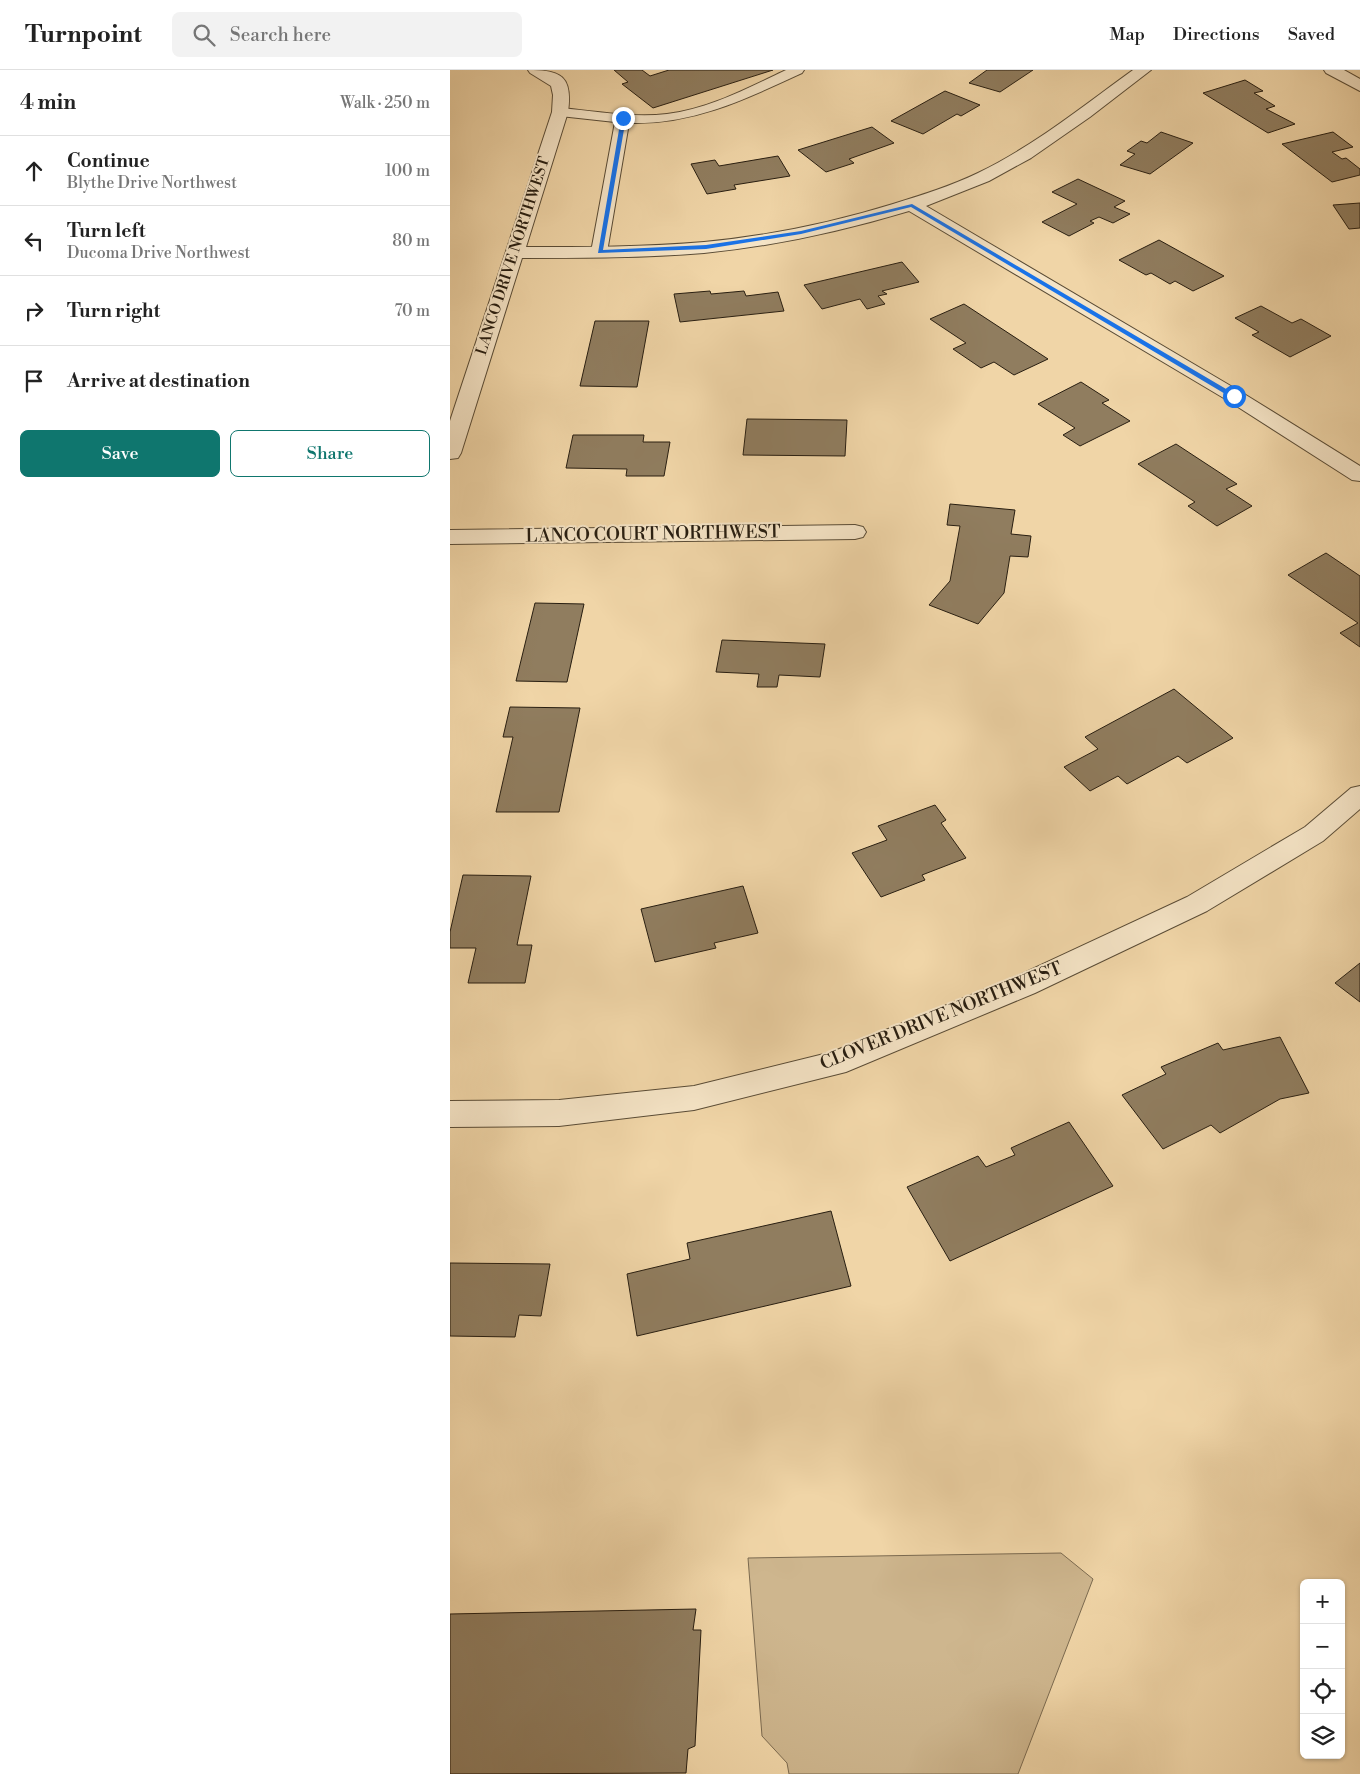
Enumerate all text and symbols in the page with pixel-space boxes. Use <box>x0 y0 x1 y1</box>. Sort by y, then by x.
search box <box>172 12 522 57</box>
text: Turnpoint <box>25 20 142 50</box>
icon: search <box>190 21 218 49</box>
text: Search here <box>230 23 331 47</box>
text: Map <box>1109 23 1145 46</box>
text: Directions <box>1173 23 1260 46</box>
text: Saved <box>1288 23 1335 46</box>
text: 4 min <box>20 90 76 116</box>
text: Walk · 250 m <box>340 93 430 113</box>
route end <box>612 107 635 130</box>
text: Continue <box>67 149 150 173</box>
street label: LANCO DRIVE NORTHWEST <box>472 154 554 358</box>
icon: ahead <box>20 157 48 185</box>
text: 100 m <box>385 161 430 181</box>
text: Blythe Drive Northwest <box>67 173 237 193</box>
text: Turn left <box>67 219 146 243</box>
icon: left <box>20 227 48 255</box>
text: 80 m <box>392 231 430 251</box>
text: Ducoma Drive Northwest <box>67 243 250 263</box>
icon: right <box>20 297 48 325</box>
text: Turn right <box>67 299 160 323</box>
text: 70 m <box>394 301 430 321</box>
icon: arrive <box>20 367 48 395</box>
text: Arrive at destination <box>67 369 250 393</box>
route start <box>1223 385 1246 408</box>
button: Save <box>20 430 220 477</box>
button: Share <box>230 430 430 477</box>
street label: LANCO COURT NORTHWEST <box>525 520 781 548</box>
street label: CLOVER DRIVE NORTHWEST <box>817 957 1066 1075</box>
map controls <box>1300 1579 1345 1759</box>
button: + <box>1300 1579 1345 1624</box>
button: − <box>1300 1624 1345 1669</box>
button: locate <box>1300 1669 1345 1714</box>
button: layers <box>1300 1714 1345 1759</box>

